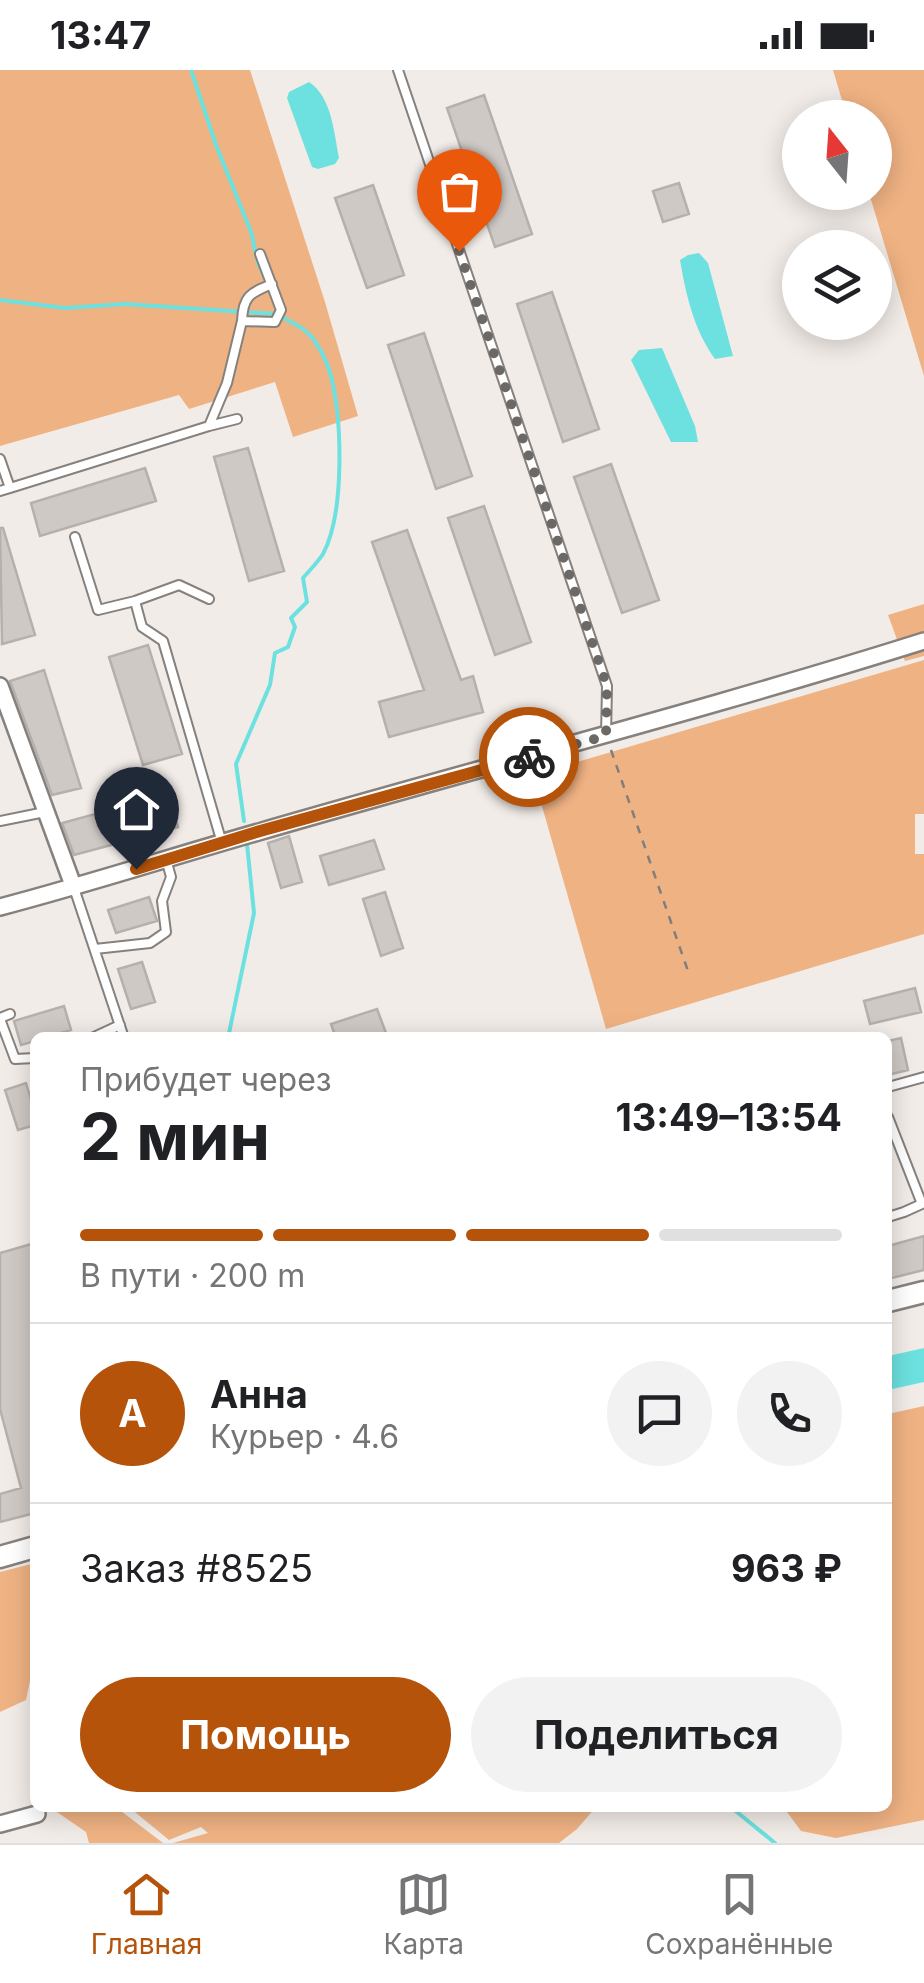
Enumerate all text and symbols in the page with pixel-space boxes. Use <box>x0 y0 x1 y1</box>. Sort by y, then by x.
text: 13:47 <box>50 12 151 58</box>
north arrow <box>782 100 892 210</box>
map controls <box>782 100 892 340</box>
pin <box>417 149 502 252</box>
icon: bag <box>432 164 487 219</box>
button: layers <box>782 230 892 340</box>
courier <box>479 707 579 807</box>
icon: bike <box>502 730 557 785</box>
pin <box>94 767 179 870</box>
icon: home <box>109 782 164 837</box>
text: Прибудет через <box>80 1060 332 1099</box>
text: 13:49–13:54 <box>615 1094 842 1140</box>
text: 2 мин <box>80 1097 270 1176</box>
text: В пути · 200 m <box>80 1256 305 1295</box>
button: chat <box>607 1361 712 1466</box>
button: phone <box>737 1361 842 1466</box>
text: Анна <box>210 1371 308 1417</box>
text: А <box>118 1390 147 1436</box>
text: Курьер · 4.6 <box>210 1417 399 1456</box>
text: Заказ #8525 <box>80 1545 313 1591</box>
text: 963 ₽ <box>731 1545 842 1591</box>
button: Помощь <box>80 1677 451 1792</box>
button: Поделиться <box>471 1677 842 1792</box>
tab: Главная <box>91 1867 202 1961</box>
tab: Карта <box>384 1867 464 1961</box>
tab: Сохранённые <box>645 1867 833 1961</box>

